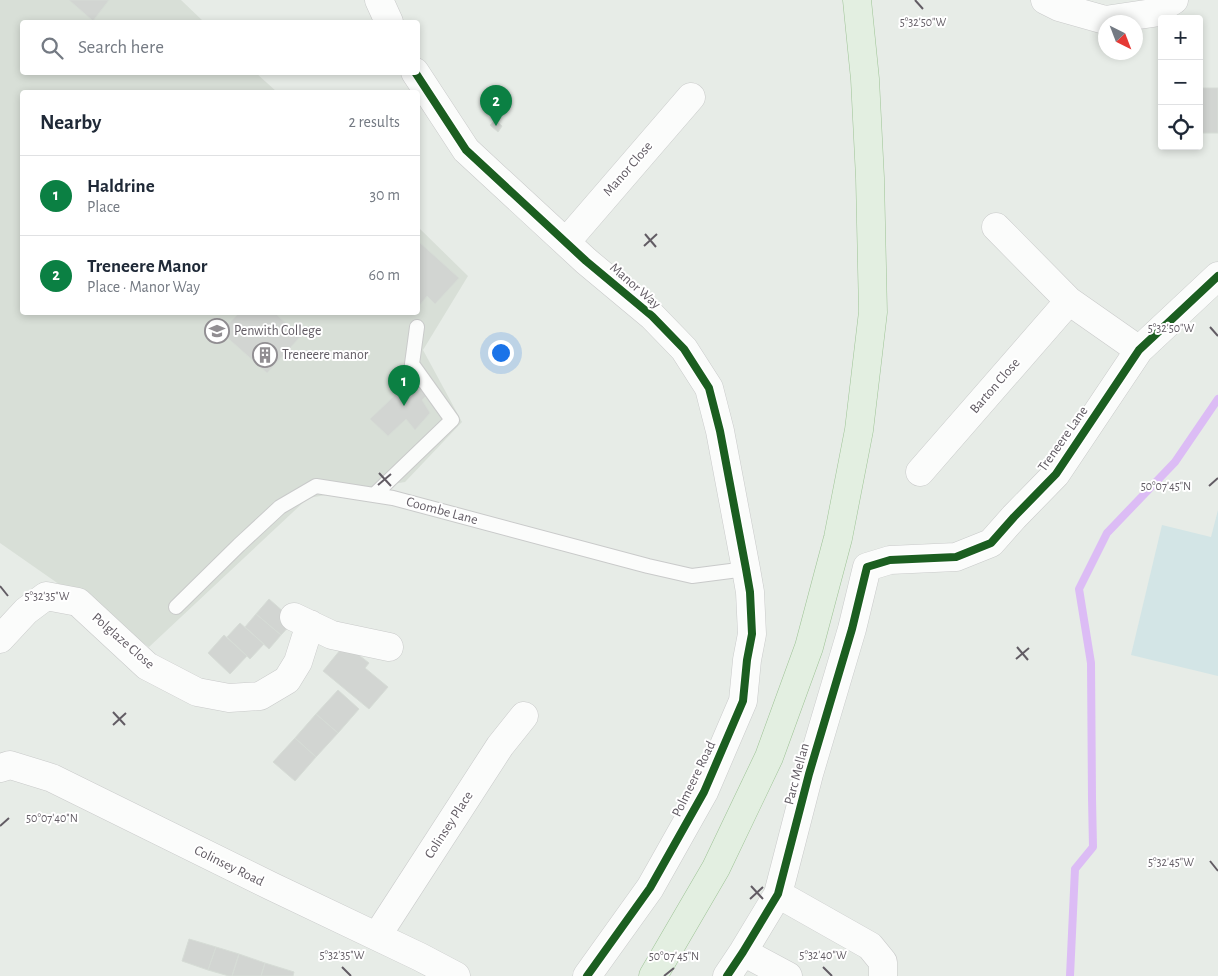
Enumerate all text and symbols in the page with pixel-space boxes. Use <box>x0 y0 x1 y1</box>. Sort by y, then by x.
north arrow <box>1098 15 1143 60</box>
map controls <box>1158 15 1203 150</box>
button: + <box>1158 15 1203 60</box>
text: 5°32'50"W <box>900 16 947 28</box>
search box <box>20 20 420 75</box>
icon: search <box>38 34 66 62</box>
text: Search here <box>78 38 164 57</box>
button: − <box>1158 60 1203 105</box>
pin: 2 <box>480 85 512 126</box>
button: locate <box>1158 105 1203 150</box>
text: Nearby <box>40 112 101 133</box>
text: 2 results <box>348 114 400 130</box>
street label: Manor Close <box>601 139 655 199</box>
text: Haldrine <box>87 177 155 196</box>
text: 1 <box>53 187 59 203</box>
text: 30 m <box>370 187 400 203</box>
text: Place <box>87 199 120 215</box>
text: Treneere Manor <box>87 257 207 276</box>
street label: Manor Way <box>607 260 663 312</box>
text: 2 <box>52 267 60 283</box>
text: 60 m <box>369 267 400 283</box>
text: Place · Manor Way <box>87 279 200 295</box>
school or university icon: Penwith College <box>204 318 230 344</box>
text: 5°32'50"W <box>1148 322 1195 334</box>
place label: Penwith College <box>234 324 321 338</box>
your location <box>488 340 514 366</box>
building icon: Treneere manor <box>252 342 278 368</box>
place label: Treneere manor <box>282 348 369 362</box>
street label: Barton Close <box>967 356 1023 416</box>
pin: 1 <box>388 365 420 406</box>
street label: Treneere Lane <box>1035 404 1091 474</box>
text: 50°07'45"N <box>1141 480 1191 492</box>
street label: Coombe Lane <box>405 495 479 527</box>
text: 5°32'35"W <box>24 590 70 602</box>
street label: Polglaze Close <box>89 610 157 672</box>
street label: Polmeere Road <box>670 739 718 819</box>
street label: Parc Mellan <box>782 742 812 806</box>
street label: Colinsey Place <box>422 789 476 861</box>
text: 50°07'40"N <box>26 812 78 824</box>
street label: Colinsey Road <box>192 843 266 889</box>
text: 5°32'45"W <box>1148 856 1194 868</box>
text: 5°32'35"W <box>319 949 365 961</box>
text: 5°32'40"W <box>799 949 847 961</box>
text: 50°07'45"N <box>649 950 699 962</box>

